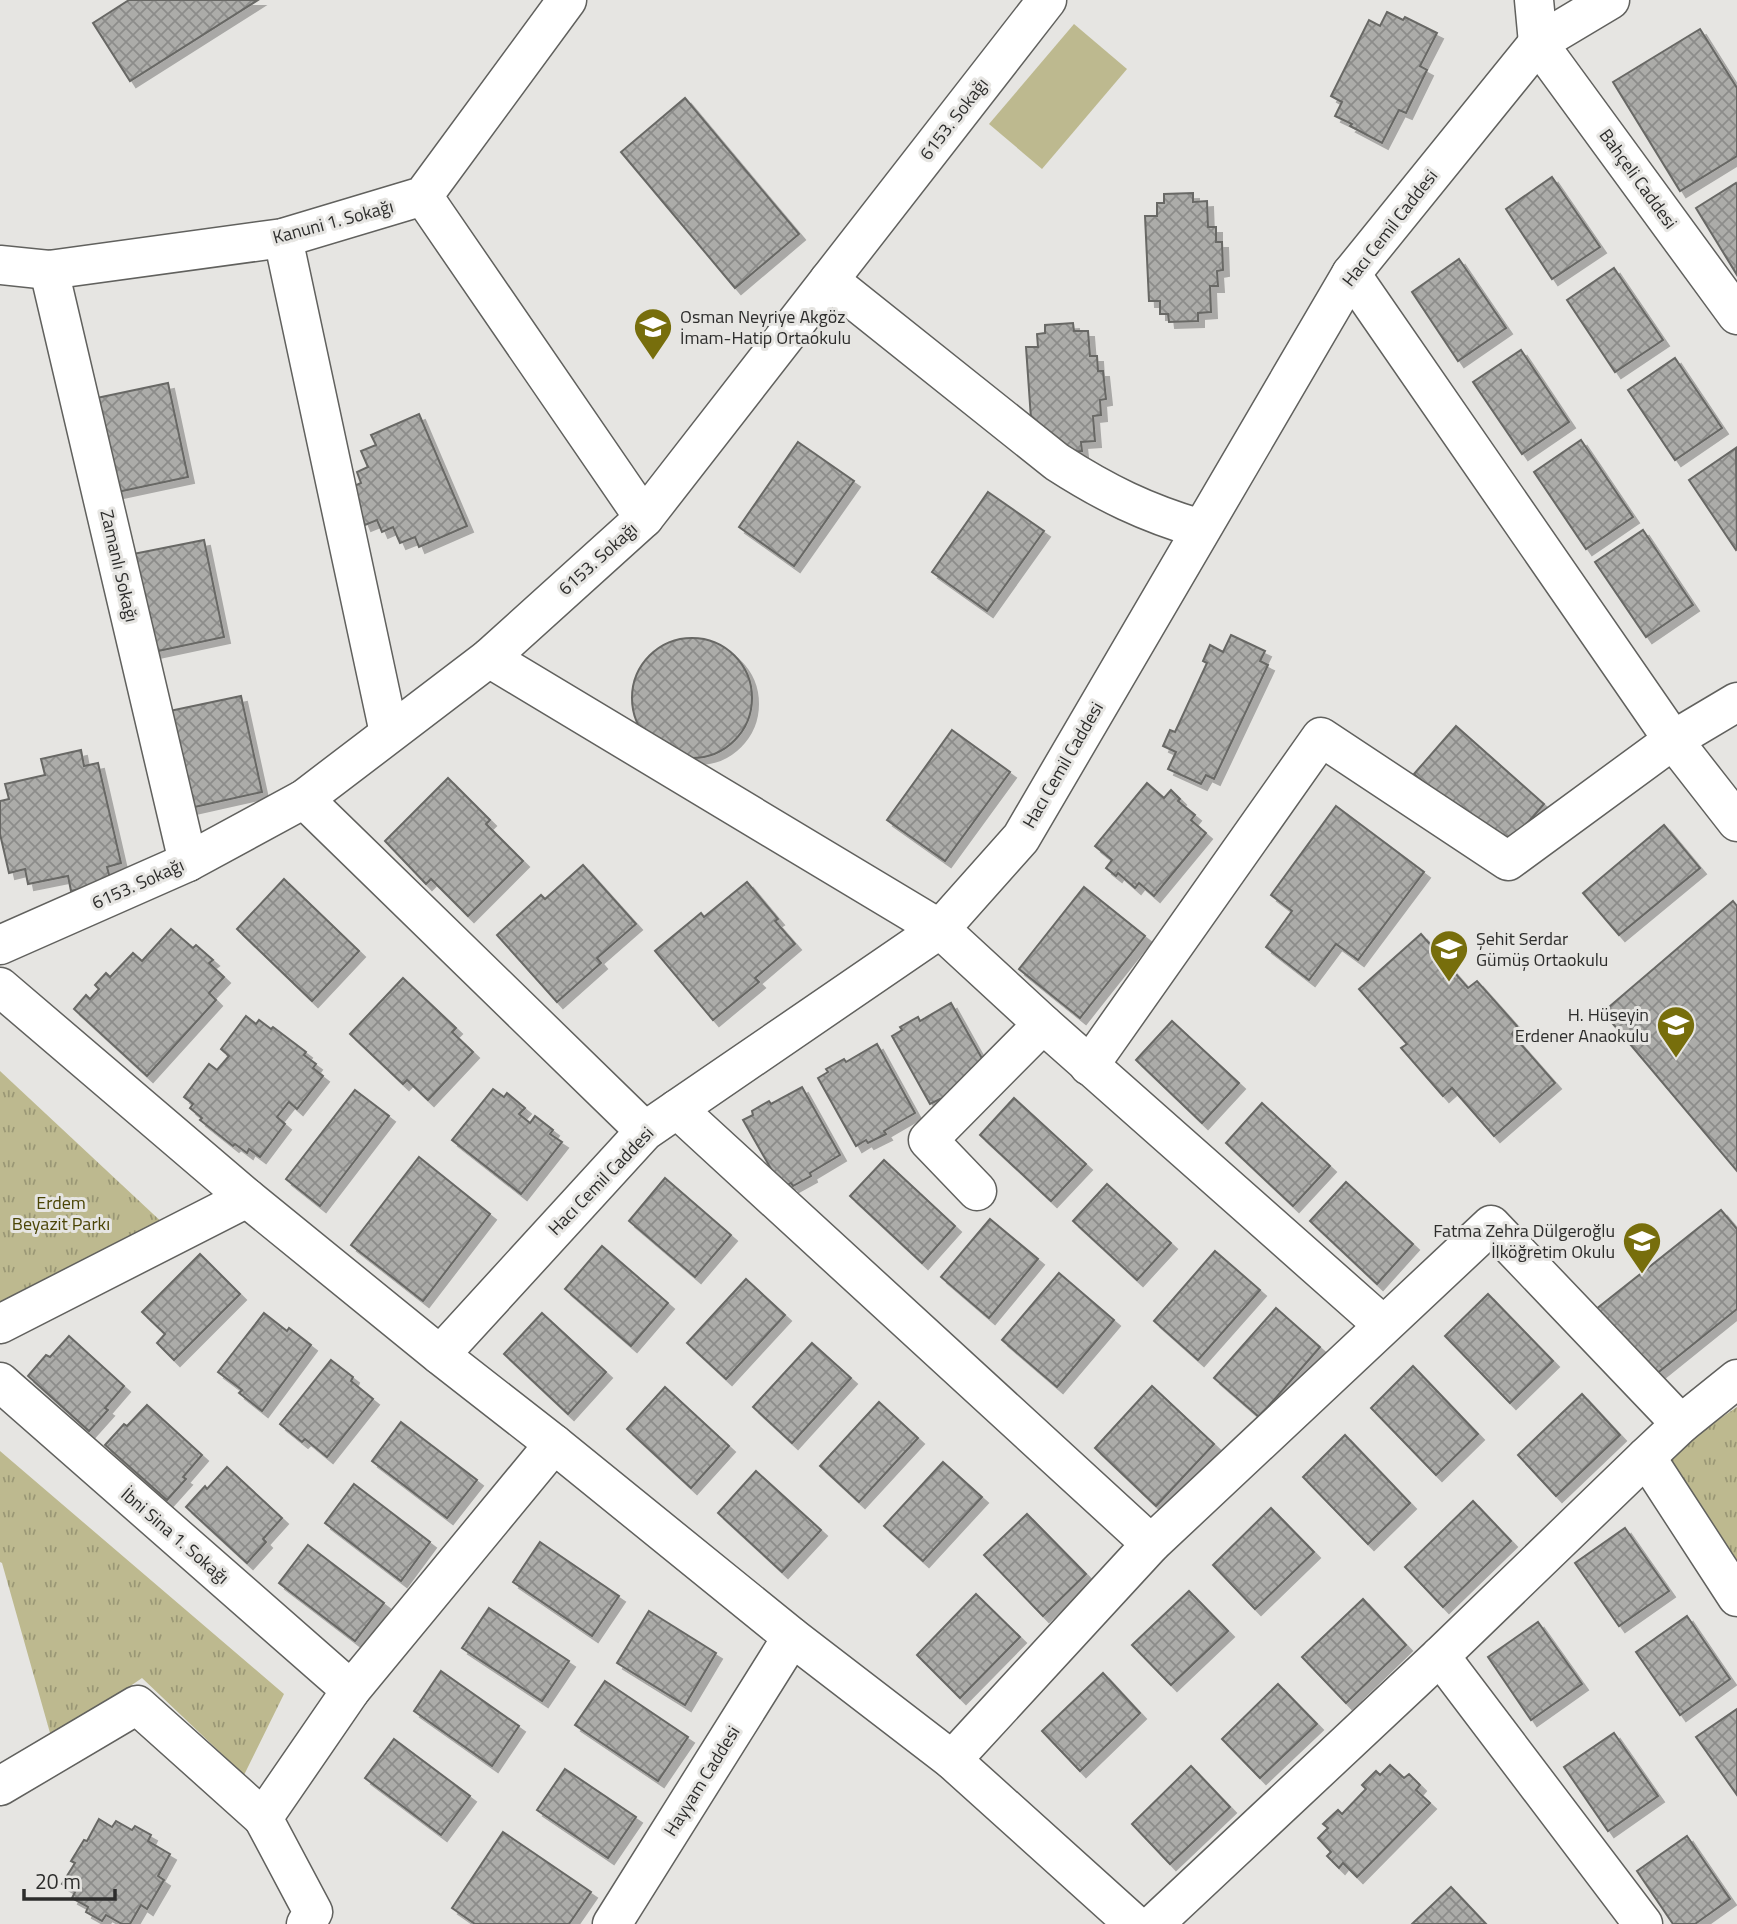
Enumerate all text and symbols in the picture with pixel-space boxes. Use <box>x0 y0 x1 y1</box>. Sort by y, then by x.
street label: 6153. Sokağı <box>913 72 994 166</box>
street label: Bahçeli Caddesi <box>1593 123 1684 234</box>
street label: Hacı Cemil Caddesi <box>1335 163 1444 292</box>
street label: Kanuni 1. Sokağı <box>269 192 396 251</box>
place label: Osman Neyriye Akgöz İmam-Hatip Ortaokulu <box>680 303 851 351</box>
school or university icon: Osman Neyriye Akgöz İmam-Hatip Ortaokulu <box>632 306 674 361</box>
street label: Zamanlı Sokağı <box>93 507 146 625</box>
street label: 6153. Sokağı <box>552 516 643 602</box>
street label: Hacı Cemil Caddesi <box>1015 697 1110 833</box>
street label: 6153. Sokağı <box>87 851 188 916</box>
place label: Şehit Serdar Gümüş Ortaokulu <box>1476 925 1608 973</box>
school or university icon: Şehit Serdar Gümüş Ortaokulu <box>1428 928 1470 983</box>
place label: H. Hüseyin Erdener Anaokulu <box>1515 1001 1649 1049</box>
school or university icon: H. Hüseyin Erdener Anaokulu <box>1655 1004 1697 1059</box>
street label: Hacı Cemil Caddesi <box>542 1120 660 1241</box>
park label: Erdem Beyazit Parkı <box>12 1189 110 1237</box>
place label: Fatma Zehra Dülgeroğlu İlköğretim Okulu <box>1433 1217 1615 1265</box>
school or university icon: Fatma Zehra Dülgeroğlu İlköğretim Okulu <box>1621 1220 1663 1275</box>
street label: İbni Sina 1. Sokağı <box>115 1481 235 1590</box>
street label: Hayyam Caddesi <box>657 1720 746 1841</box>
scale bar <box>24 1857 116 1901</box>
text: 20 m <box>35 1865 81 1897</box>

